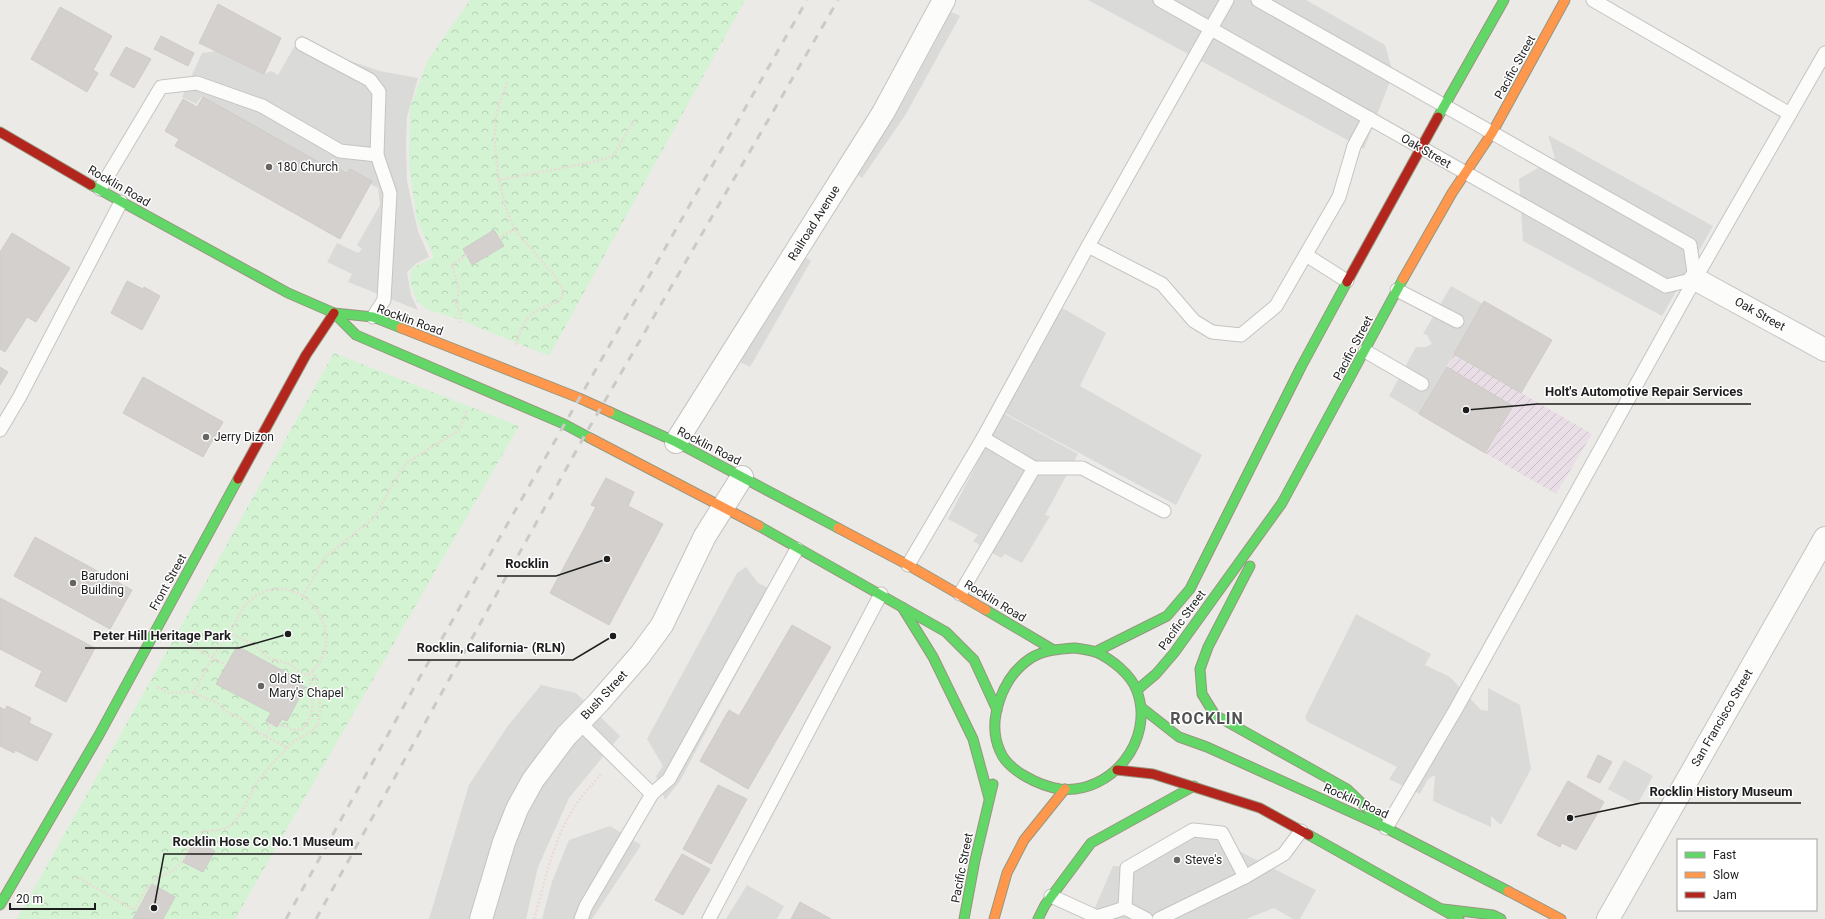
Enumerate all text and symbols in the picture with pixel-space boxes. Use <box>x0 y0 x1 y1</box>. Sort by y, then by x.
street label: Pacific Street <box>1492 33 1538 101</box>
street label: Oak Street <box>1398 131 1454 171</box>
place label: 180 Church <box>277 160 338 174</box>
marker: 180 Church <box>264 162 274 172</box>
street label: Rocklin Road <box>85 163 153 209</box>
street label: Railroad Avenue <box>785 183 843 263</box>
street label: Oak Street <box>1732 294 1788 334</box>
street label: Rocklin Road <box>375 302 445 338</box>
street label: Pacific Street <box>1330 313 1376 383</box>
callout: Holt's Automotive Repair Services <box>1537 379 1751 404</box>
text: Holt's Automotive Repair Services <box>1545 384 1743 399</box>
street label: Rocklin Road <box>675 424 743 468</box>
place label: Jerry Dizon <box>214 430 274 444</box>
marker: Jerry Dizon <box>201 432 211 442</box>
street label: Front Street <box>147 551 189 613</box>
callout: Rocklin <box>497 551 556 576</box>
text: Rocklin <box>505 556 549 571</box>
place label: Barudoni Building <box>81 569 129 597</box>
street label: Rocklin Road <box>962 577 1028 625</box>
marker: Barudoni Building <box>68 578 78 588</box>
street label: Pacific Street <box>1156 587 1209 653</box>
callout: Peter Hill Heritage Park <box>85 623 239 648</box>
text: Peter Hill Heritage Park <box>93 628 232 643</box>
callout: Rocklin, California- (RLN) <box>408 635 573 660</box>
text: Rocklin, California- (RLN) <box>417 640 565 655</box>
street label: San Francisco Street <box>1688 667 1756 769</box>
street label: Bush Street <box>578 668 630 722</box>
place label: Old St. Mary's Chapel <box>269 672 344 700</box>
marker: Old St. Mary's Chapel <box>256 681 266 691</box>
district label: ROCKLIN <box>1170 709 1244 728</box>
callout: Rocklin History Museum <box>1641 778 1801 803</box>
street label: Rocklin Road <box>1321 780 1391 822</box>
text: Rocklin History Museum <box>1649 784 1793 799</box>
callout: Rocklin Hose Co No.1 Museum <box>164 829 362 854</box>
street label: Pacific Street <box>948 832 976 904</box>
text: Rocklin Hose Co No.1 Museum <box>172 834 354 849</box>
legend <box>1677 839 1817 911</box>
text: Fast <box>1713 848 1736 862</box>
place label: Steve's <box>1185 853 1222 867</box>
marker: Steve's <box>1172 855 1182 865</box>
text: Slow <box>1713 868 1739 882</box>
scale bar <box>10 885 95 911</box>
text: Jam <box>1713 888 1737 902</box>
text: 20 m <box>16 892 43 906</box>

